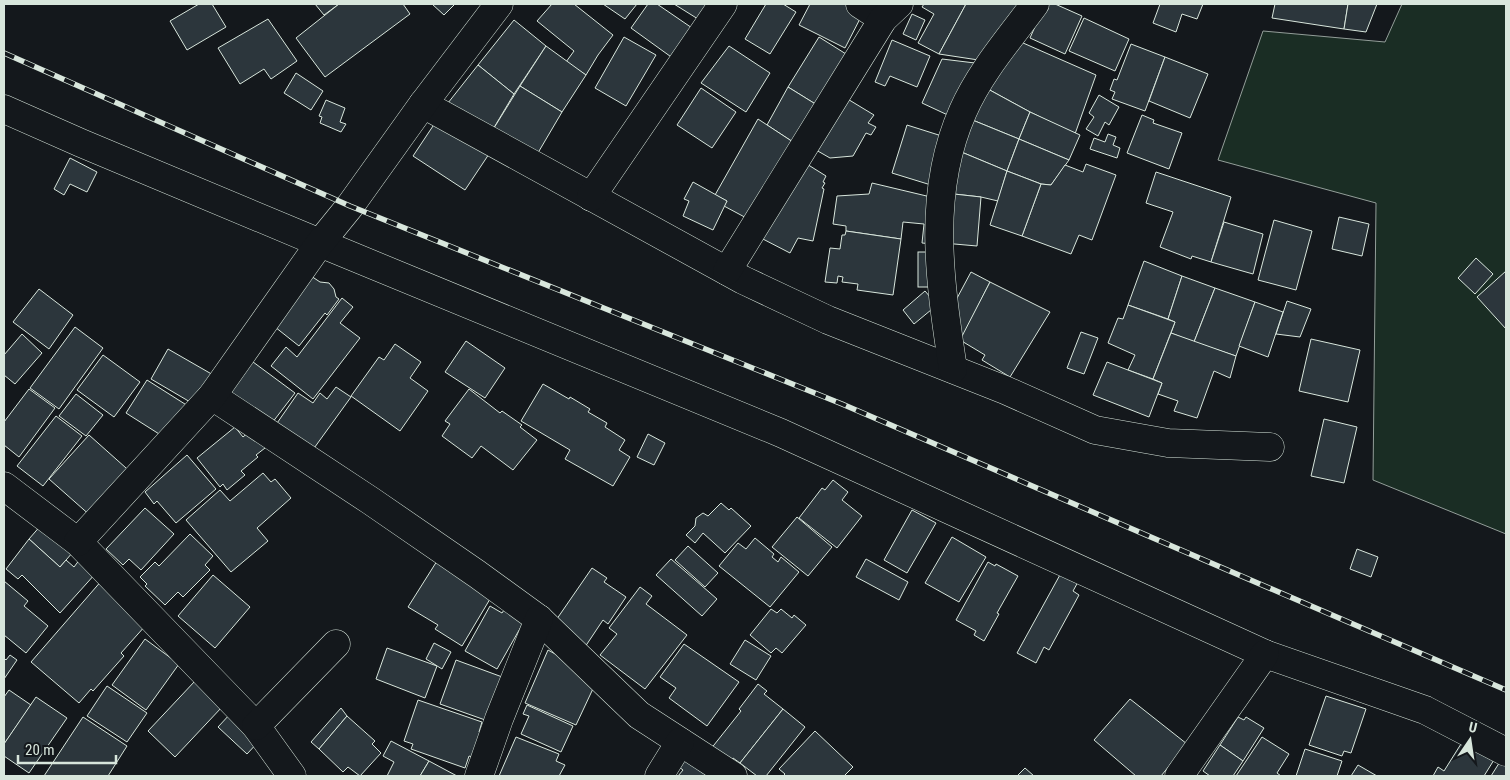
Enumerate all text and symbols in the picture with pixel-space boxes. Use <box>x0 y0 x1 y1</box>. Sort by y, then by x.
north arrow <box>1445 715 1495 765</box>
text: U <box>1467 719 1479 736</box>
scale bar <box>18 732 115 764</box>
text: 20 m <box>25 741 55 759</box>

